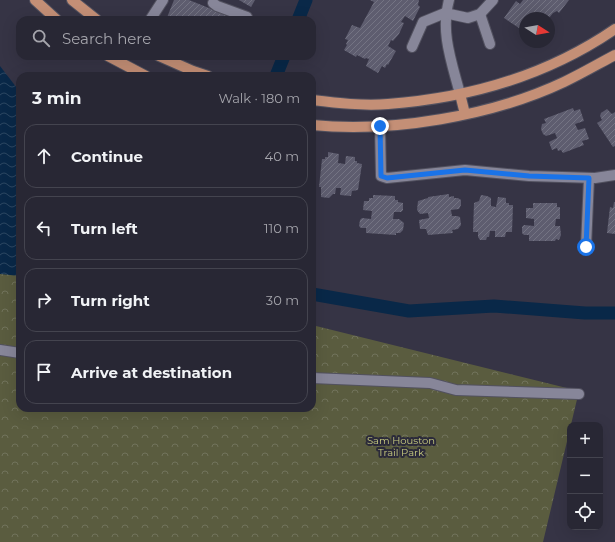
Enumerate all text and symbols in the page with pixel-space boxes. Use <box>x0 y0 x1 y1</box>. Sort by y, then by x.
north arrow <box>519 12 555 48</box>
search box <box>16 16 316 60</box>
icon: search <box>30 27 52 49</box>
text: Search here <box>62 29 151 48</box>
text: 3 min <box>32 88 82 108</box>
text: Walk · 180 m <box>218 90 300 106</box>
route end <box>371 117 389 135</box>
icon: ahead <box>33 145 55 167</box>
text: Continue <box>71 147 143 166</box>
text: 40 m <box>265 148 299 164</box>
icon: left <box>33 217 55 239</box>
text: Turn left <box>71 219 138 238</box>
text: 110 m <box>264 220 299 236</box>
route start <box>577 238 595 256</box>
icon: right <box>33 289 55 311</box>
text: Turn right <box>71 291 150 310</box>
text: 30 m <box>266 292 299 308</box>
icon: arrive <box>33 361 55 383</box>
text: Arrive at destination <box>71 363 232 382</box>
map controls <box>567 422 603 530</box>
button: + <box>567 422 603 458</box>
park label: Sam Houston Trail Park <box>367 434 435 459</box>
button: − <box>567 458 603 494</box>
button: locate <box>567 494 603 530</box>

